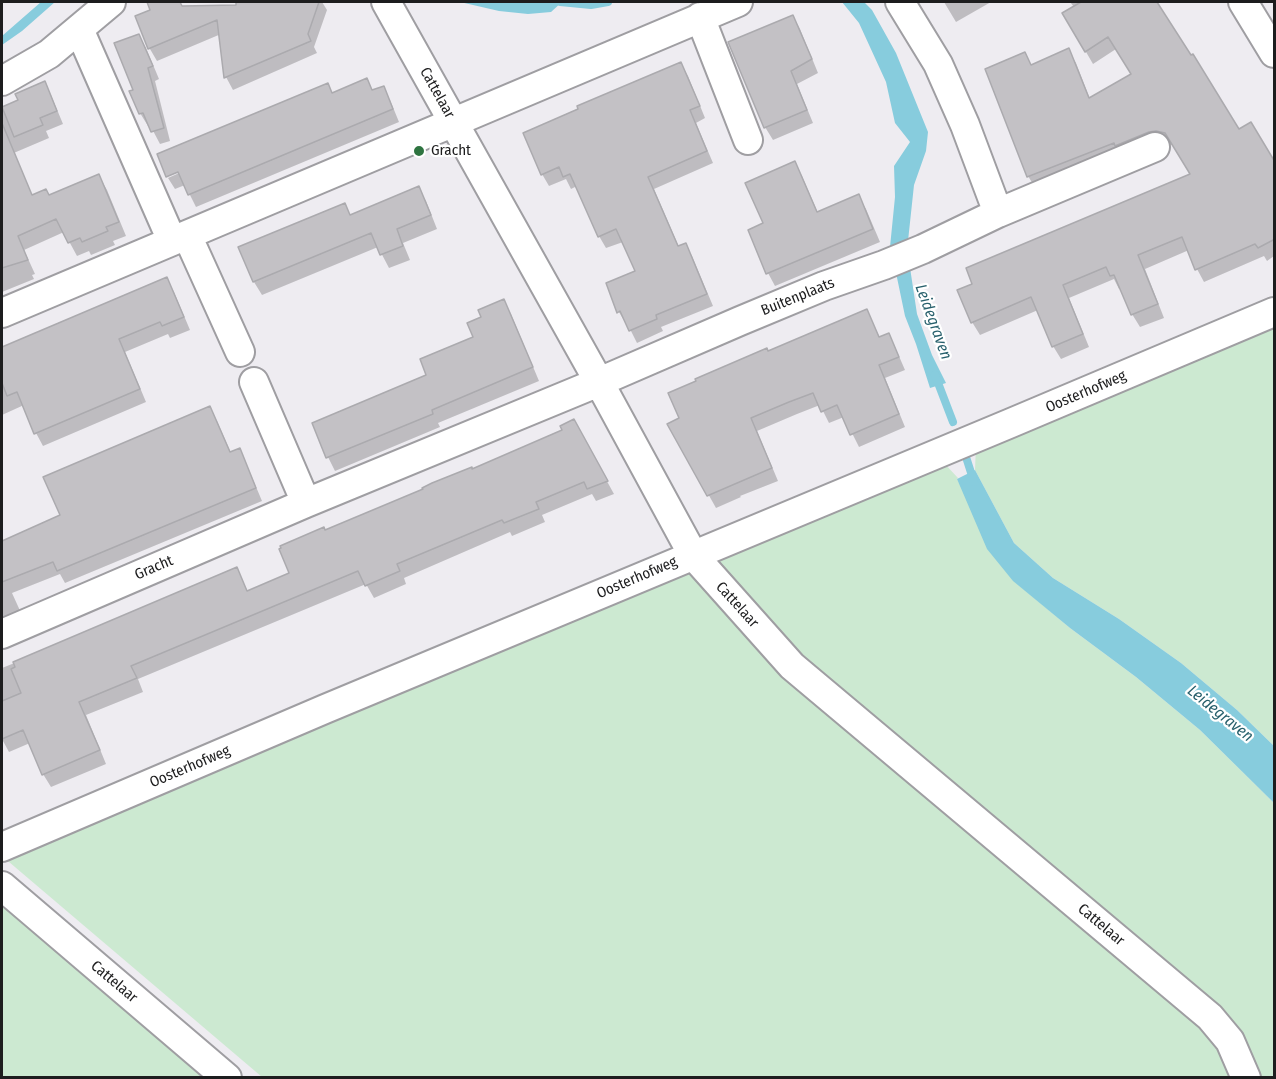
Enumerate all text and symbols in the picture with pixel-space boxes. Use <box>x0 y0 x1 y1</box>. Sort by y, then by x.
street label: Cattelaar <box>416 64 458 122</box>
place label: Gracht <box>431 142 471 160</box>
marker: Gracht <box>412 144 426 158</box>
street label: Buitenplaats <box>759 274 837 320</box>
water label: Leidegraven <box>910 282 956 362</box>
street label: Oosterhofweg <box>1043 367 1129 417</box>
street label: Gracht <box>132 552 176 584</box>
street label: Oosterhofweg <box>594 553 680 603</box>
street label: Cattelaar <box>712 578 762 632</box>
water label: Leidegraven <box>1183 682 1257 746</box>
street label: Oosterhofweg <box>147 742 233 792</box>
street label: Cattelaar <box>1074 900 1128 950</box>
street label: Cattelaar <box>87 957 141 1007</box>

